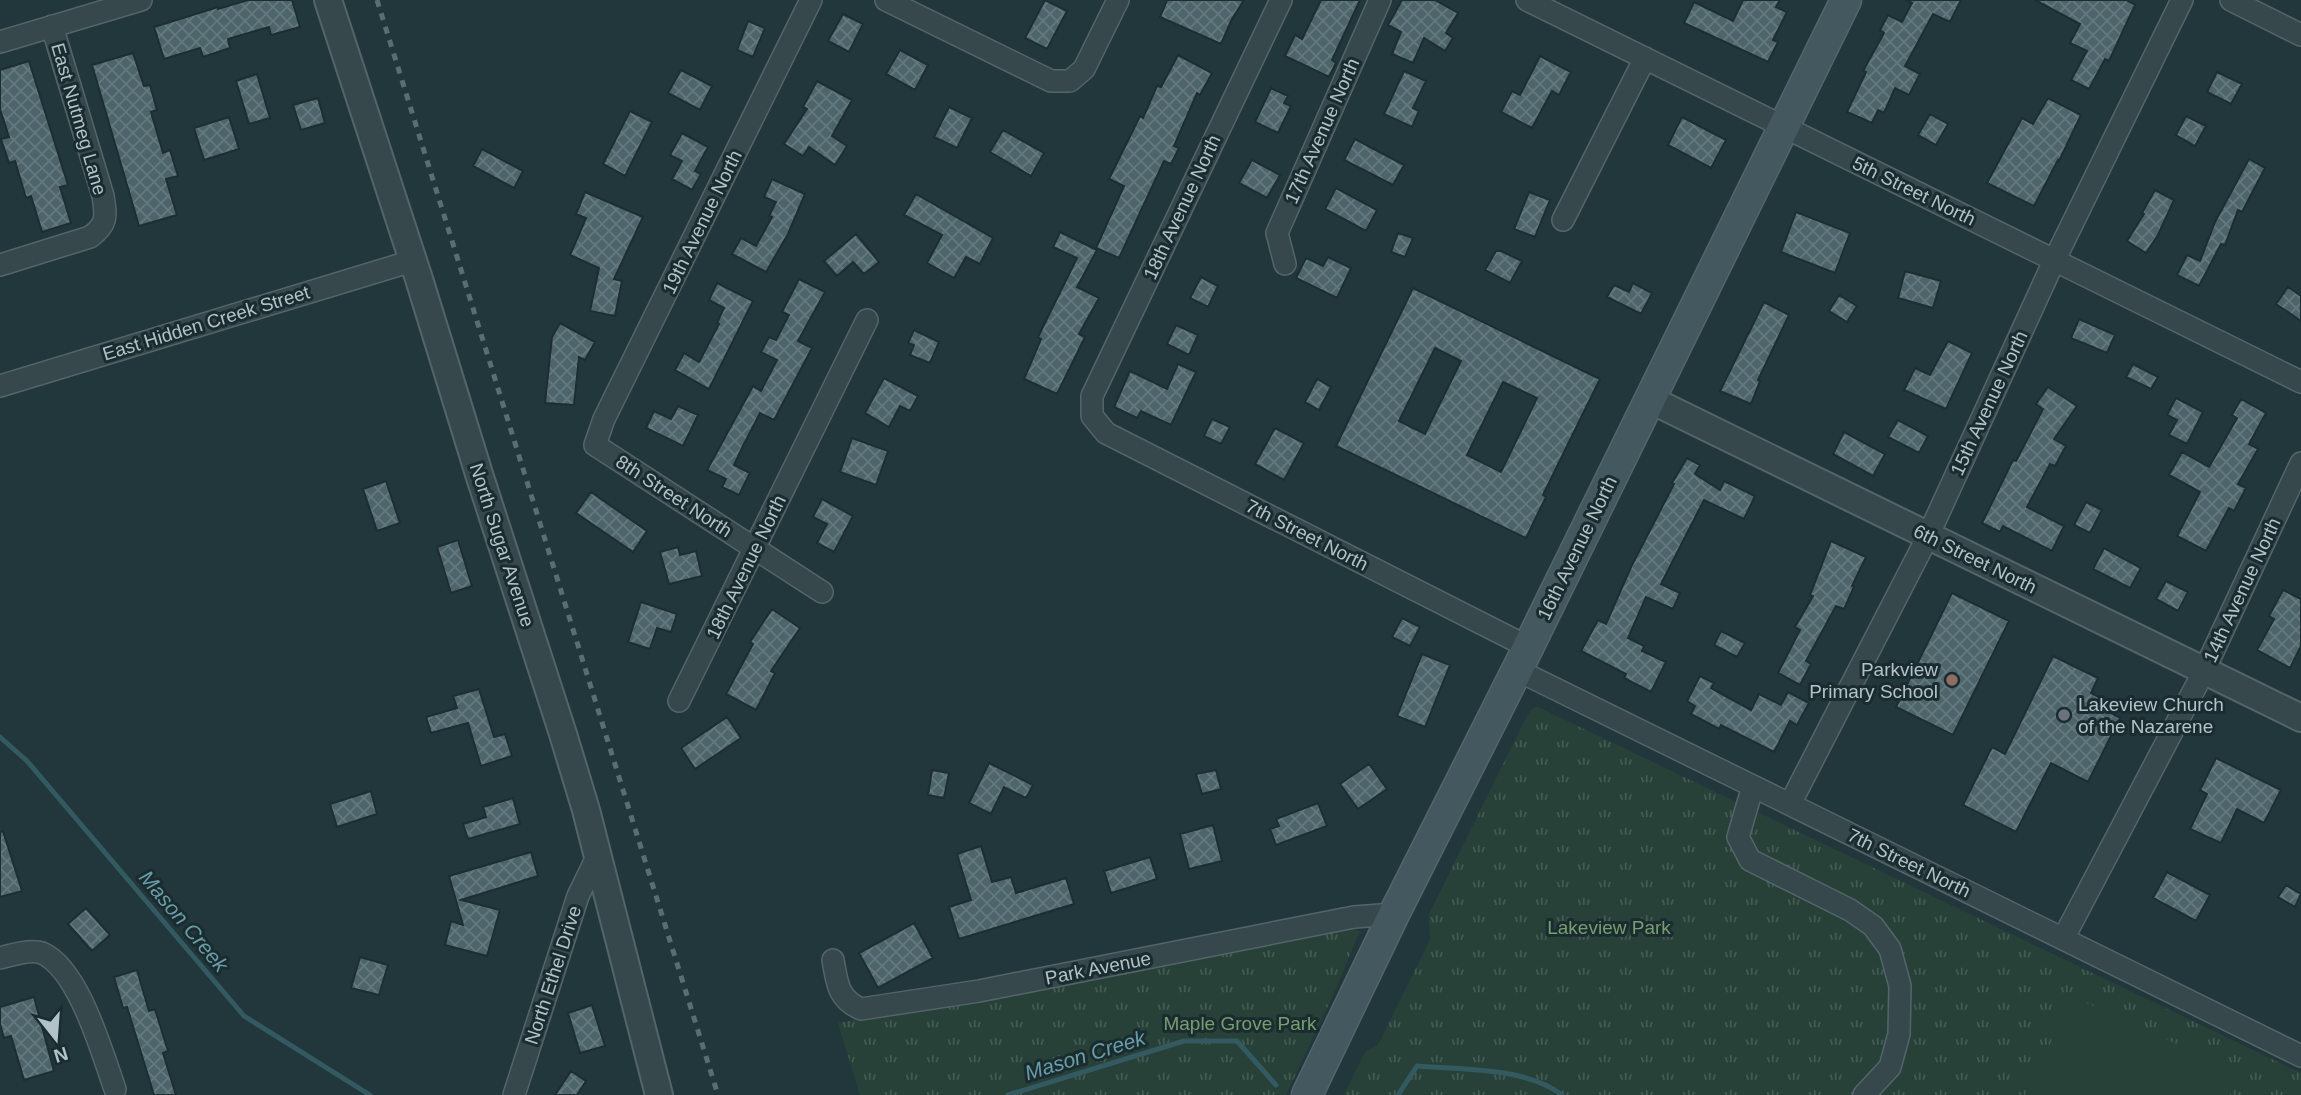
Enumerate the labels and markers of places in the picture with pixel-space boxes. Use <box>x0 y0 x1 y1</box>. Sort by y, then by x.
place label: Parkview Primary School <box>1809 659 1938 702</box>
marker: Parkview Primary School <box>1944 672 1960 688</box>
place label: Lakeview Church of the Nazarene <box>2078 694 2224 737</box>
marker: Lakeview Church of the Nazarene <box>2056 707 2072 723</box>

